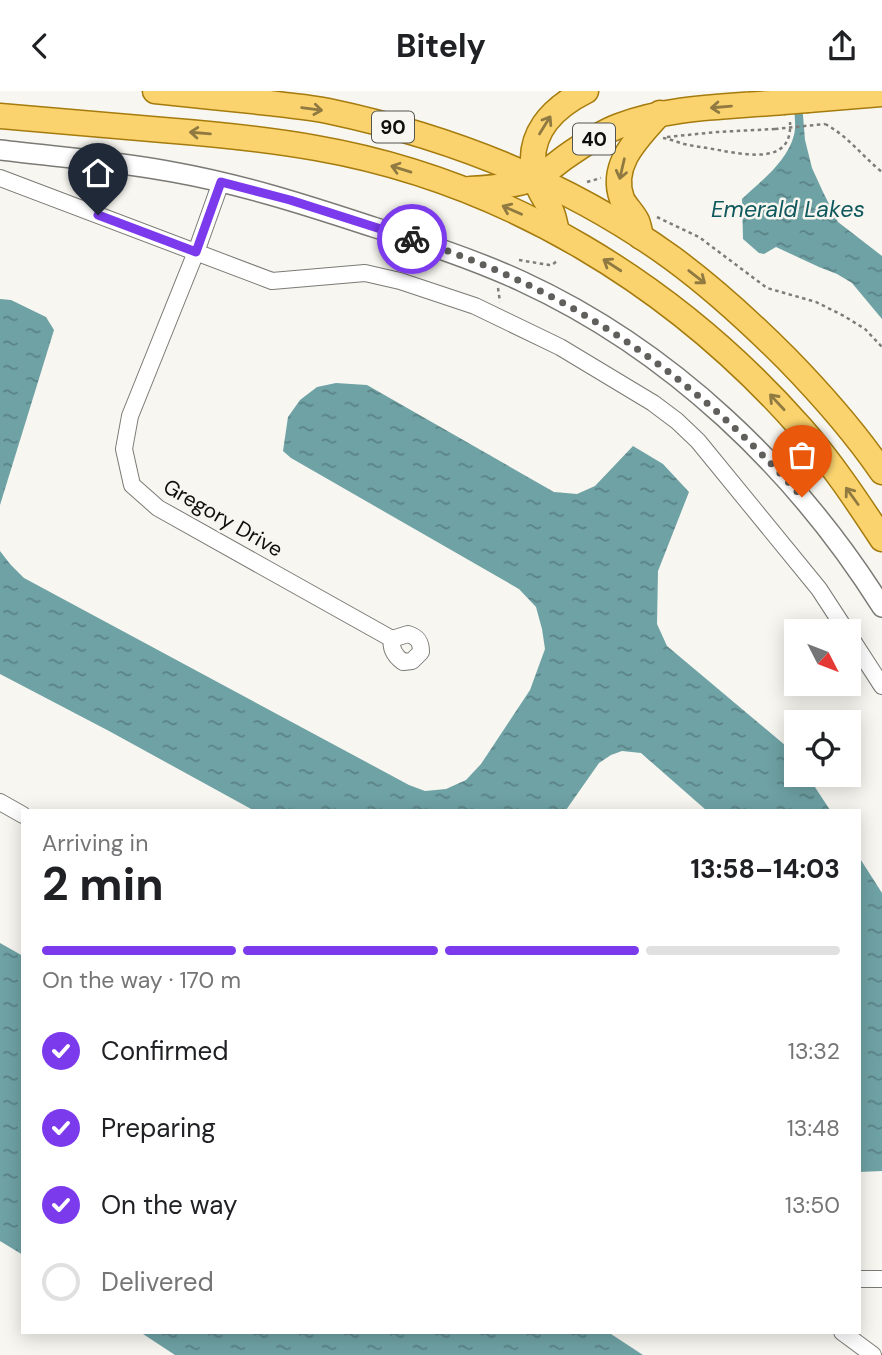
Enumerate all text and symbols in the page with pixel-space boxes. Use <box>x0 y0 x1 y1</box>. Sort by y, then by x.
text: Bitely <box>396 25 486 67</box>
icon: back <box>21 27 59 65</box>
icon: share <box>823 27 861 65</box>
one-way arrow <box>710 101 733 114</box>
one-way arrow <box>300 102 322 115</box>
road number: 90 <box>372 111 414 143</box>
one-way arrow <box>538 116 552 136</box>
road number: 40 <box>573 123 615 155</box>
one-way arrow <box>189 127 212 140</box>
pin <box>68 143 128 215</box>
icon: home <box>79 154 117 192</box>
one-way arrow <box>615 157 629 180</box>
one-way arrow <box>391 161 413 174</box>
water label: Emerald Lakes <box>711 194 865 224</box>
one-way arrow <box>502 203 524 216</box>
courier <box>377 204 447 274</box>
icon: bike <box>393 220 431 258</box>
one-way arrow <box>603 257 622 272</box>
one-way arrow <box>687 270 705 285</box>
one-way arrow <box>769 393 785 411</box>
pin <box>772 425 832 497</box>
icon: bag <box>783 436 821 474</box>
street label: Gregory Drive <box>158 472 288 564</box>
one-way arrow <box>845 487 860 506</box>
north arrow <box>784 619 861 697</box>
map controls <box>784 619 861 787</box>
button: locate <box>784 710 861 787</box>
text: Arriving in <box>42 828 148 858</box>
text: 13:58–14:03 <box>691 852 840 886</box>
text: 2 min <box>42 854 164 914</box>
text: On the way · 170 m <box>42 965 241 995</box>
icon: check <box>42 1032 80 1070</box>
text: Confirmed <box>101 1034 228 1068</box>
text: 13:32 <box>788 1036 840 1066</box>
icon: check <box>42 1109 80 1147</box>
text: Preparing <box>101 1111 216 1145</box>
text: 13:48 <box>787 1113 840 1143</box>
icon: check <box>42 1186 80 1224</box>
text: On the way <box>101 1188 237 1222</box>
text: 13:50 <box>785 1190 840 1220</box>
text: Delivered <box>101 1265 214 1299</box>

